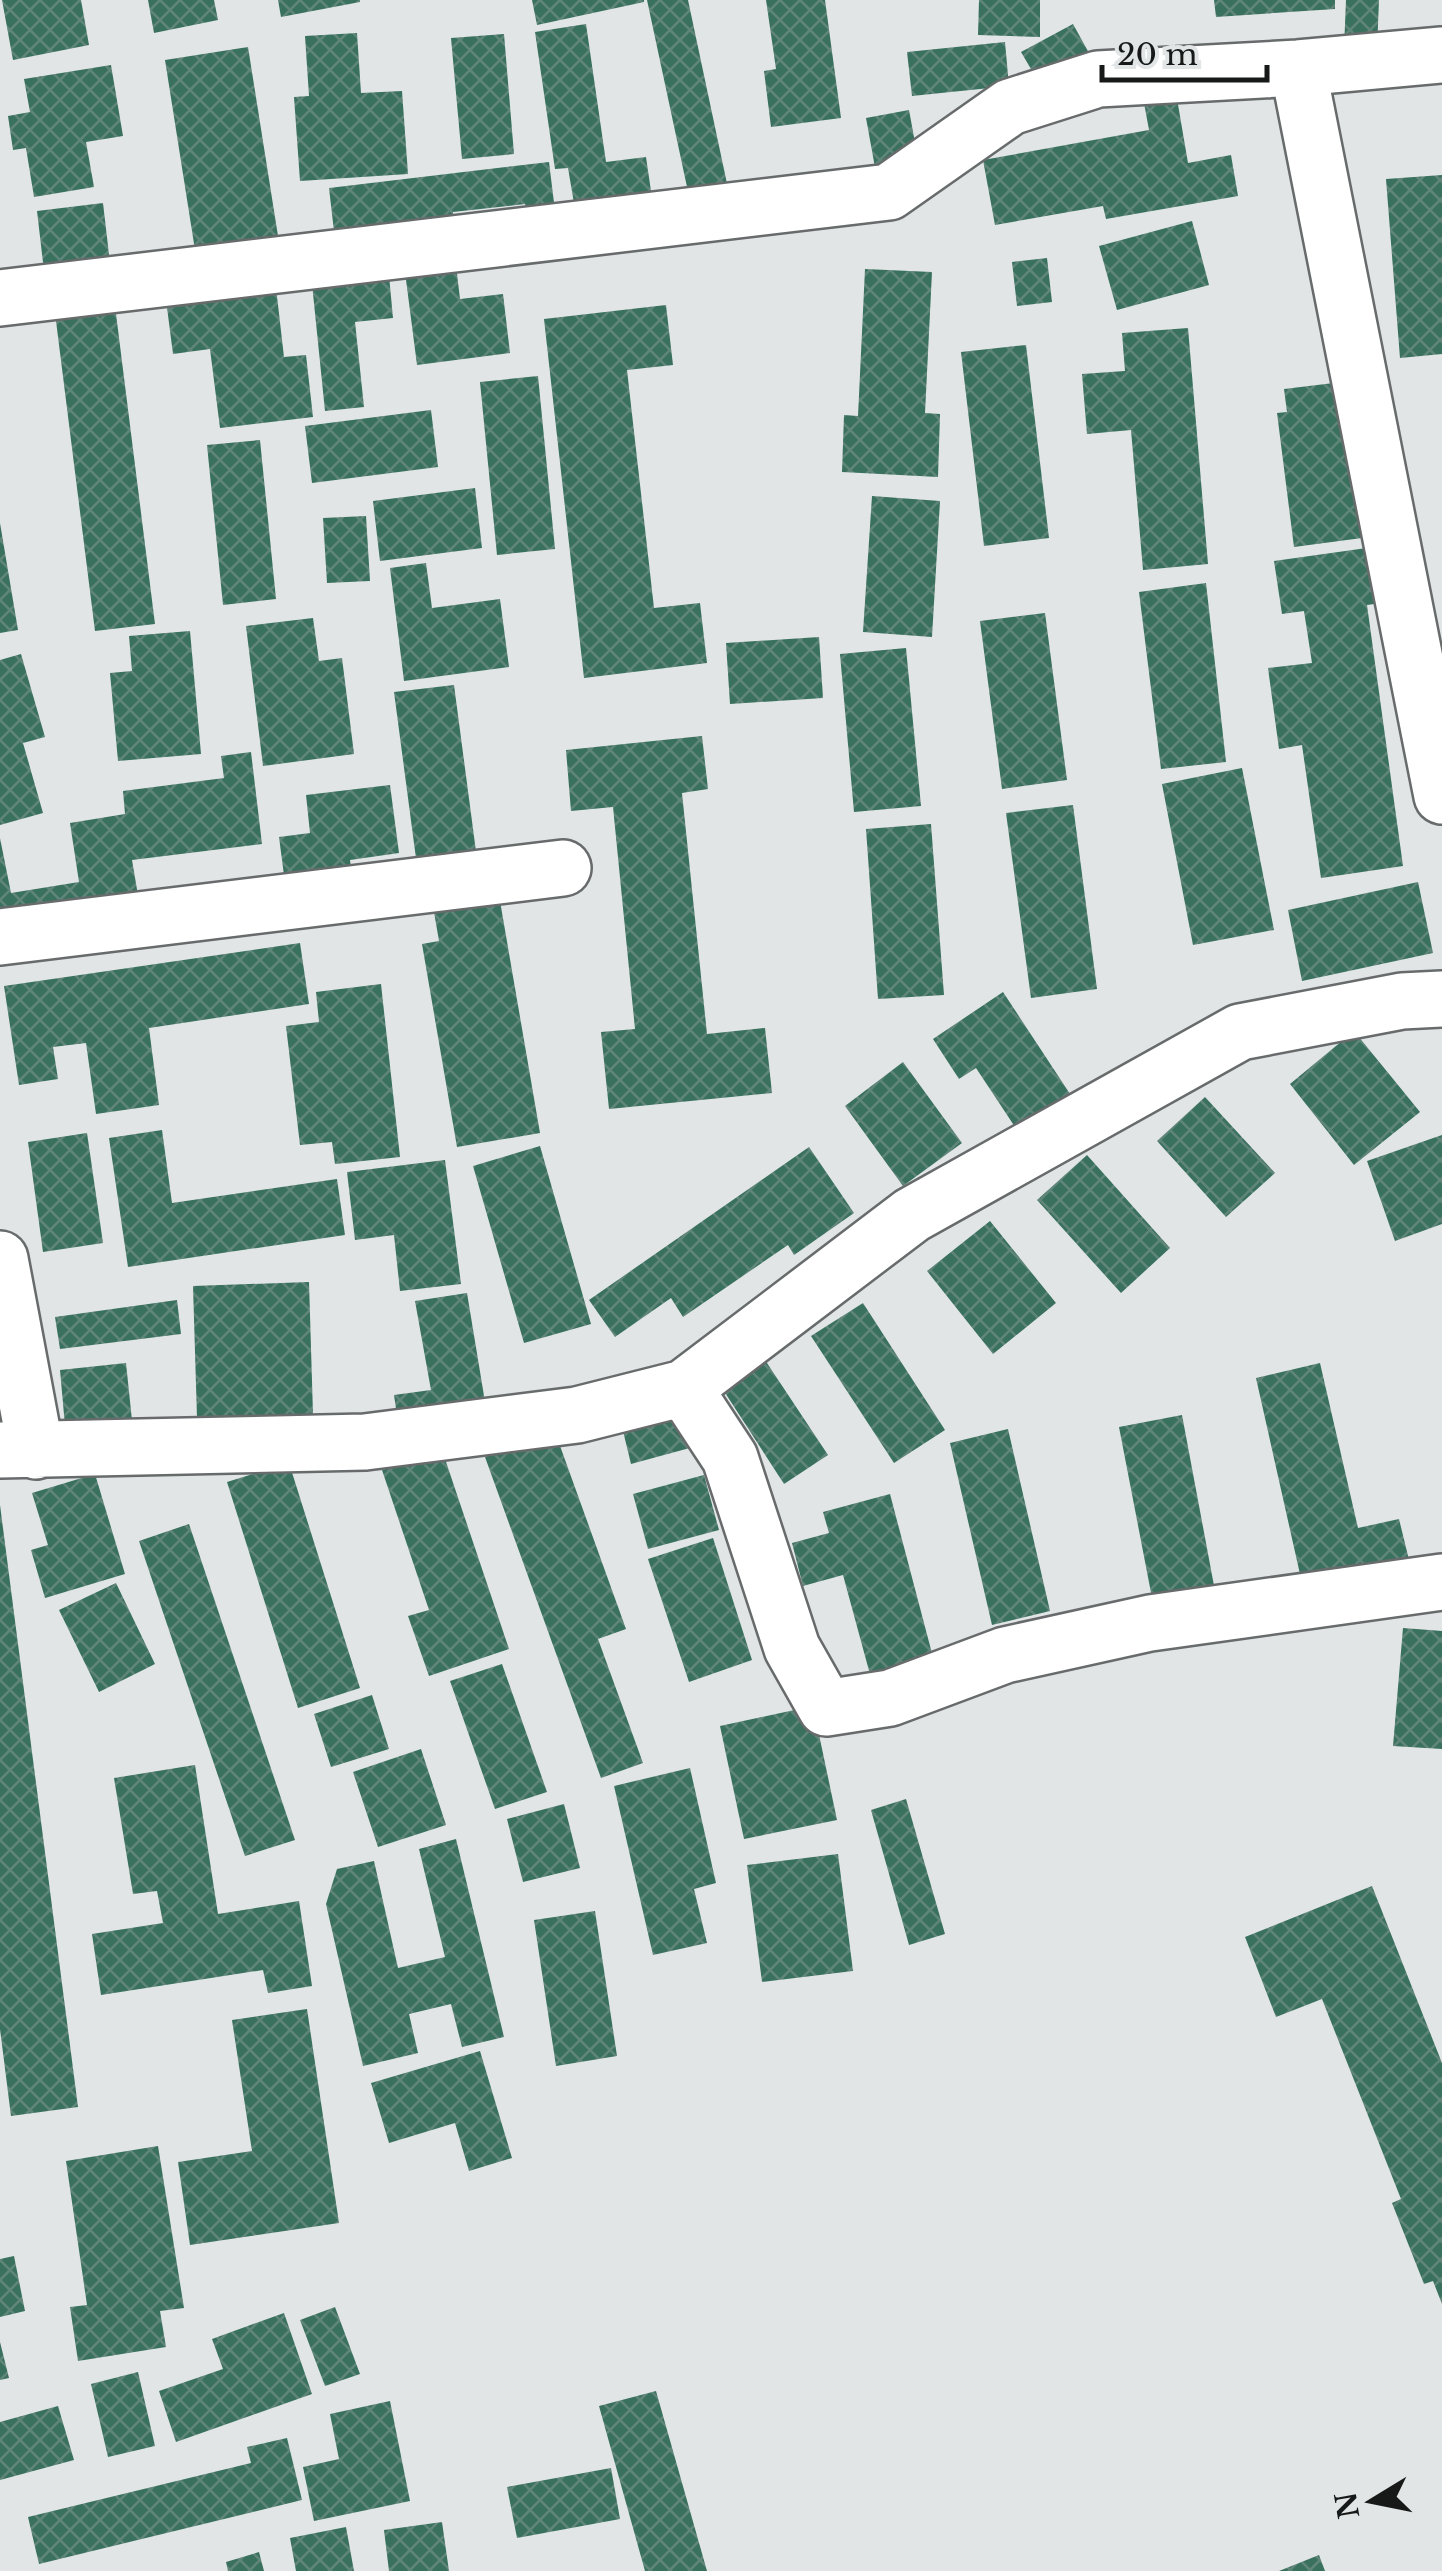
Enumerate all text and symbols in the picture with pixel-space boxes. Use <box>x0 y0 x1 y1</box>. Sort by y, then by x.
scale bar <box>1102 20 1267 82</box>
text: 20 m <box>1117 36 1198 73</box>
north arrow <box>1322 2451 1422 2551</box>
text: N <box>1328 2489 1367 2521</box>

